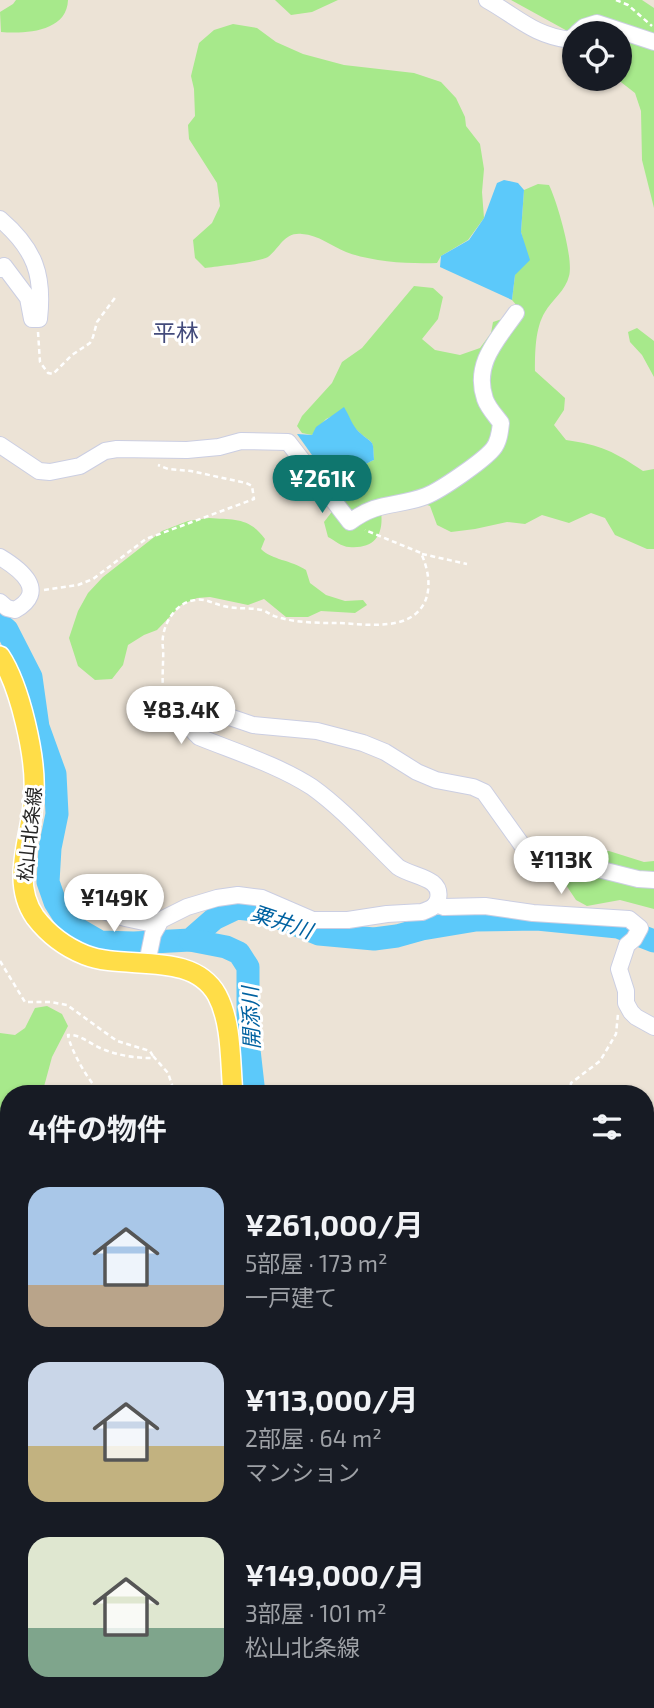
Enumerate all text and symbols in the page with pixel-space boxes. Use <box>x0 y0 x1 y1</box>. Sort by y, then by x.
map controls <box>562 21 632 91</box>
button: locate <box>562 21 632 91</box>
district label: 平林 <box>153 318 199 346</box>
pin: ¥261K <box>273 456 371 515</box>
text: ¥261K <box>289 464 355 492</box>
pin: ¥83.4K <box>124 686 238 746</box>
text: ¥83.4K <box>142 695 220 723</box>
street label: 松山北条線 <box>13 786 45 882</box>
pin: ¥113K <box>512 836 610 896</box>
text: ¥113K <box>530 845 592 873</box>
pin: ¥149K <box>65 874 163 934</box>
text: ¥149K <box>80 883 148 911</box>
water label: 粟井川 <box>248 899 318 943</box>
water label: 開添川 <box>236 984 264 1050</box>
icon: filters <box>588 1108 626 1146</box>
text: 4件の物件 <box>28 1110 167 1146</box>
text: ¥261,000/月 <box>245 1206 424 1242</box>
icon: home <box>84 1215 168 1299</box>
text: 5部屋 · 173 m² <box>245 1249 388 1277</box>
text: 一戸建て <box>245 1283 337 1311</box>
text: ¥113,000/月 <box>245 1381 419 1417</box>
icon: home <box>84 1390 168 1474</box>
text: 2部屋 · 64 m² <box>245 1424 382 1452</box>
text: マンション <box>245 1458 360 1486</box>
text: ¥149,000/月 <box>245 1556 425 1592</box>
icon: home <box>84 1565 168 1649</box>
text: 3部屋 · 101 m² <box>245 1599 386 1627</box>
text: 松山北条線 <box>245 1633 360 1661</box>

